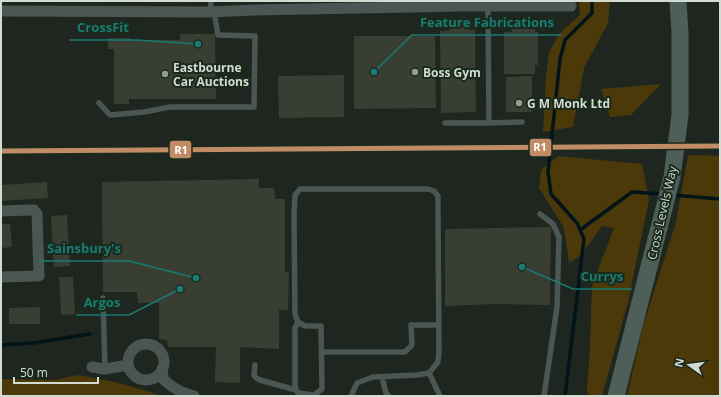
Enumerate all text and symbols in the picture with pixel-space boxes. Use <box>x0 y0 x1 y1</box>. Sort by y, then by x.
callout: Feature Fabrications <box>412 10 562 35</box>
text: Feature Fabrications <box>420 13 554 31</box>
callout: CrossFit <box>69 15 137 40</box>
text: CrossFit <box>77 18 129 36</box>
place label: Eastbourne Car Auctions <box>173 59 249 90</box>
place label: Boss Gym <box>423 64 481 81</box>
marker: Boss Gym <box>410 67 420 77</box>
marker: Eastbourne Car Auctions <box>160 69 170 79</box>
place label: G M Monk Ltd <box>527 95 610 112</box>
marker: G M Monk Ltd <box>514 98 524 108</box>
line badge: R1 <box>529 138 552 157</box>
text: R1 <box>533 139 547 154</box>
line badge: R1 <box>169 140 192 159</box>
text: R1 <box>174 142 188 157</box>
street label: Cross Levels Way <box>643 164 681 261</box>
callout: Sainsbury's <box>39 236 129 261</box>
text: Sainsbury's <box>47 239 121 257</box>
callout: Currys <box>573 264 632 289</box>
text: Currys <box>581 267 623 285</box>
callout: Argos <box>76 290 129 315</box>
text: Argos <box>84 293 120 311</box>
north arrow <box>669 345 709 385</box>
text: N <box>670 356 687 369</box>
scale bar <box>14 359 98 385</box>
text: 50 m <box>20 364 48 381</box>

